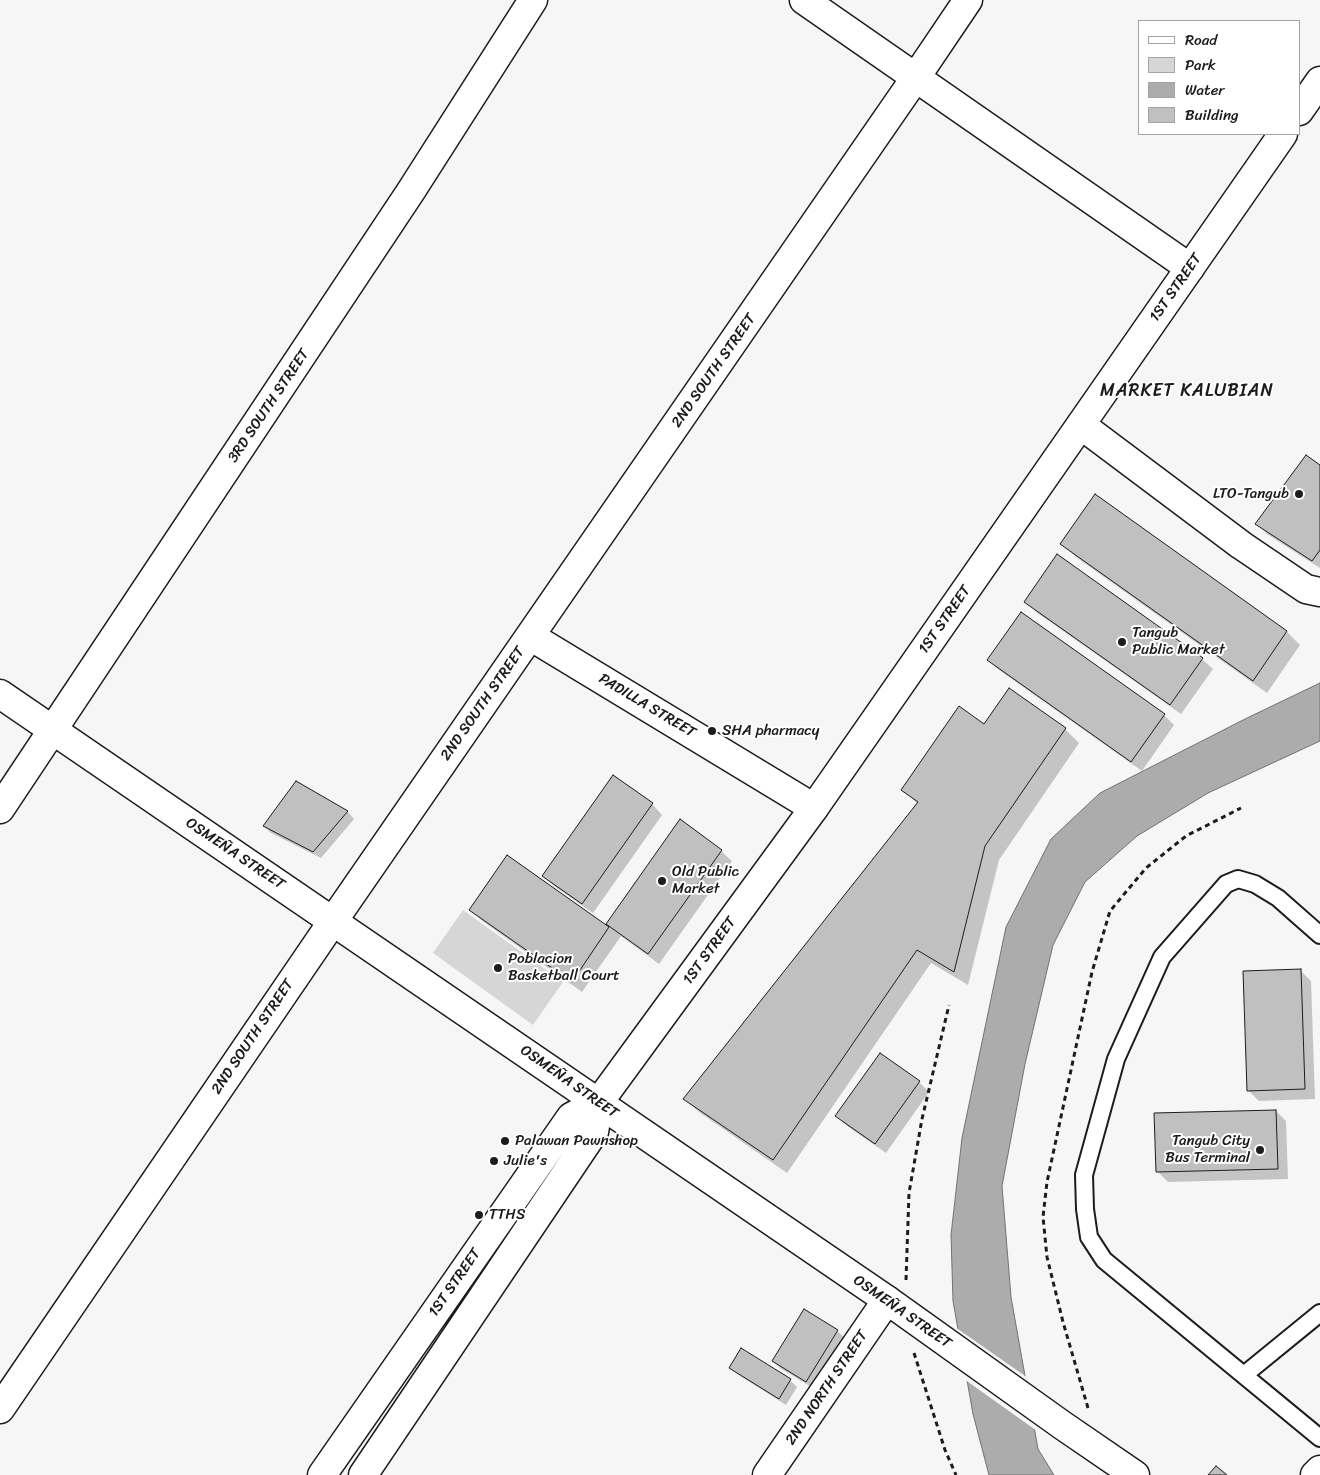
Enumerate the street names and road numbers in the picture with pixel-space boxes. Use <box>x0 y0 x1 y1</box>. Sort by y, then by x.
street label: 1ST STREET <box>1146 250 1206 326</box>
street label: 2ND SOUTH STREET <box>668 311 760 431</box>
street label: 3RD SOUTH STREET <box>224 346 314 466</box>
street label: 1ST STREET <box>915 582 975 658</box>
street label: 2ND SOUTH STREET <box>437 644 529 764</box>
street label: PADILLA STREET <box>595 670 699 742</box>
street label: OSMEÑA STREET <box>182 814 288 894</box>
street label: 1ST STREET <box>679 914 741 988</box>
street label: 2ND SOUTH STREET <box>208 976 298 1098</box>
street label: OSMEÑA STREET <box>516 1041 622 1123</box>
street label: 1ST STREET <box>425 1245 485 1321</box>
street label: OSMEÑA STREET <box>849 1271 955 1353</box>
street label: 2ND NORTH STREET <box>782 1327 872 1449</box>

